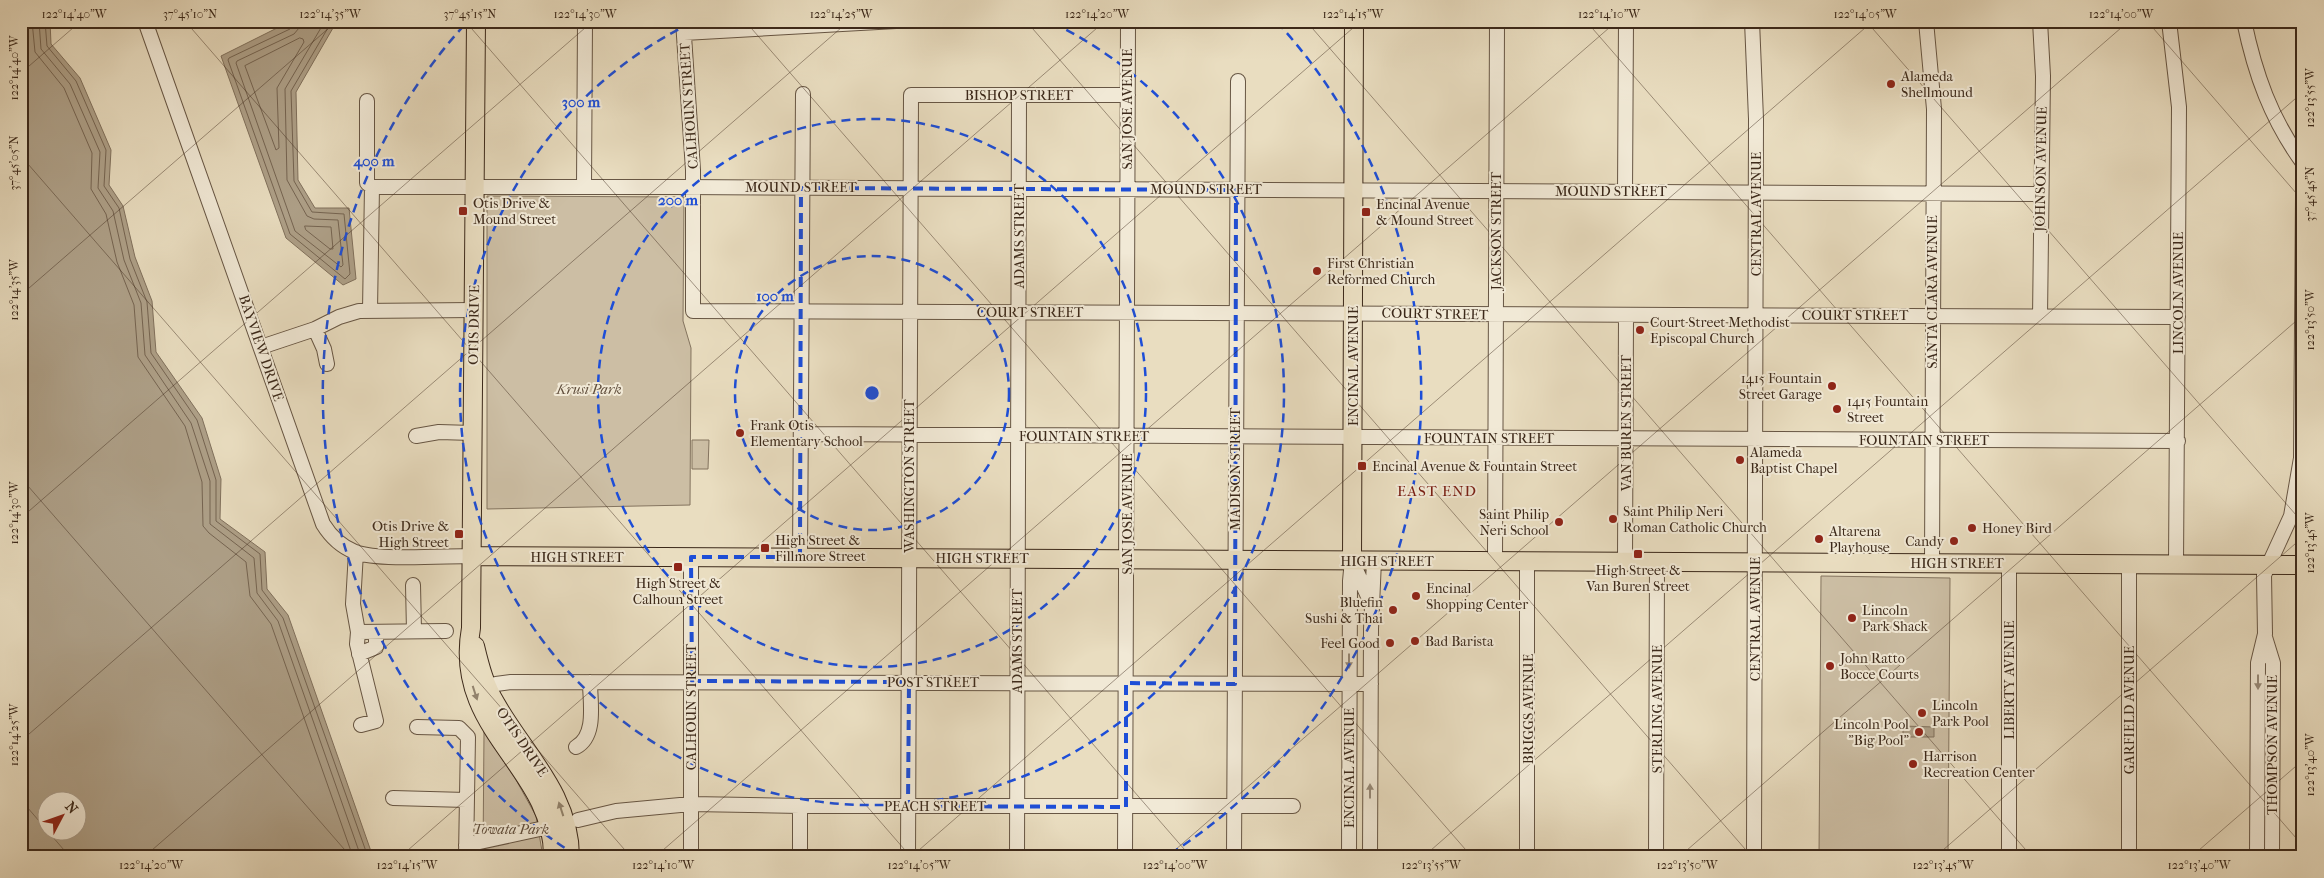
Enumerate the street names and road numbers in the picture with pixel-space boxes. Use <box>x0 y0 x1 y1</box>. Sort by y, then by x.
street label: CALHOUN STREET <box>676 42 702 170</box>
street label: SAN JOSE AVENUE <box>1119 48 1136 169</box>
street label: BISHOP STREET <box>965 87 1074 104</box>
street label: JOHNSON AVENUE <box>2031 106 2051 233</box>
street label: CENTRAL AVENUE <box>1748 151 1765 276</box>
street label: JACKSON STREET <box>1488 171 1505 291</box>
street label: MOUND STREET <box>745 179 858 196</box>
street label: MOUND STREET <box>1150 181 1263 198</box>
street label: ADAMS STREET <box>1011 183 1028 289</box>
street label: MOUND STREET <box>1555 183 1668 200</box>
street label: SANTA CLARA AVENUE <box>1924 215 1941 369</box>
street label: LINCOLN AVENUE <box>2170 231 2187 354</box>
street label: OTIS DRIVE <box>465 284 483 365</box>
street label: BAYVIEW DRIVE <box>235 293 287 404</box>
street label: COURT STREET <box>977 304 1084 321</box>
street label: ENCINAL AVENUE <box>1345 305 1362 426</box>
street label: COURT STREET <box>1381 305 1489 323</box>
street label: COURT STREET <box>1802 307 1909 324</box>
street label: VAN BUREN STREET <box>1618 354 1635 492</box>
street label: WASHINGTON STREET <box>901 399 918 554</box>
street label: MADISON STREET <box>1227 407 1244 530</box>
street label: FOUNTAIN STREET <box>1019 428 1150 445</box>
street label: FOUNTAIN STREET <box>1424 430 1555 447</box>
street label: FOUNTAIN STREET <box>1859 432 1990 449</box>
street label: SAN JOSE AVENUE <box>1119 453 1136 574</box>
street label: HIGH STREET <box>530 549 624 566</box>
street label: HIGH STREET <box>935 550 1029 567</box>
street label: HIGH STREET <box>1340 553 1434 570</box>
street label: HIGH STREET <box>1910 555 2004 572</box>
street label: CENTRAL AVENUE <box>1747 556 1764 681</box>
street label: ADAMS STREET <box>1009 588 1026 694</box>
street label: LIBERTY AVENUE <box>2001 620 2018 740</box>
street label: CALHOUN STREET <box>683 643 700 770</box>
street label: STERLING AVENUE <box>1649 644 1666 773</box>
street label: GARFIELD AVENUE <box>2121 645 2138 774</box>
street label: BRIGGS AVENUE <box>1520 653 1537 764</box>
street label: POST STREET <box>887 674 980 691</box>
street label: THOMPSON AVENUE <box>2264 674 2281 815</box>
street label: OTIS DRIVE <box>493 704 552 780</box>
street label: ENCINAL AVENUE <box>1341 707 1358 828</box>
street label: PEACH STREET <box>884 798 987 815</box>

